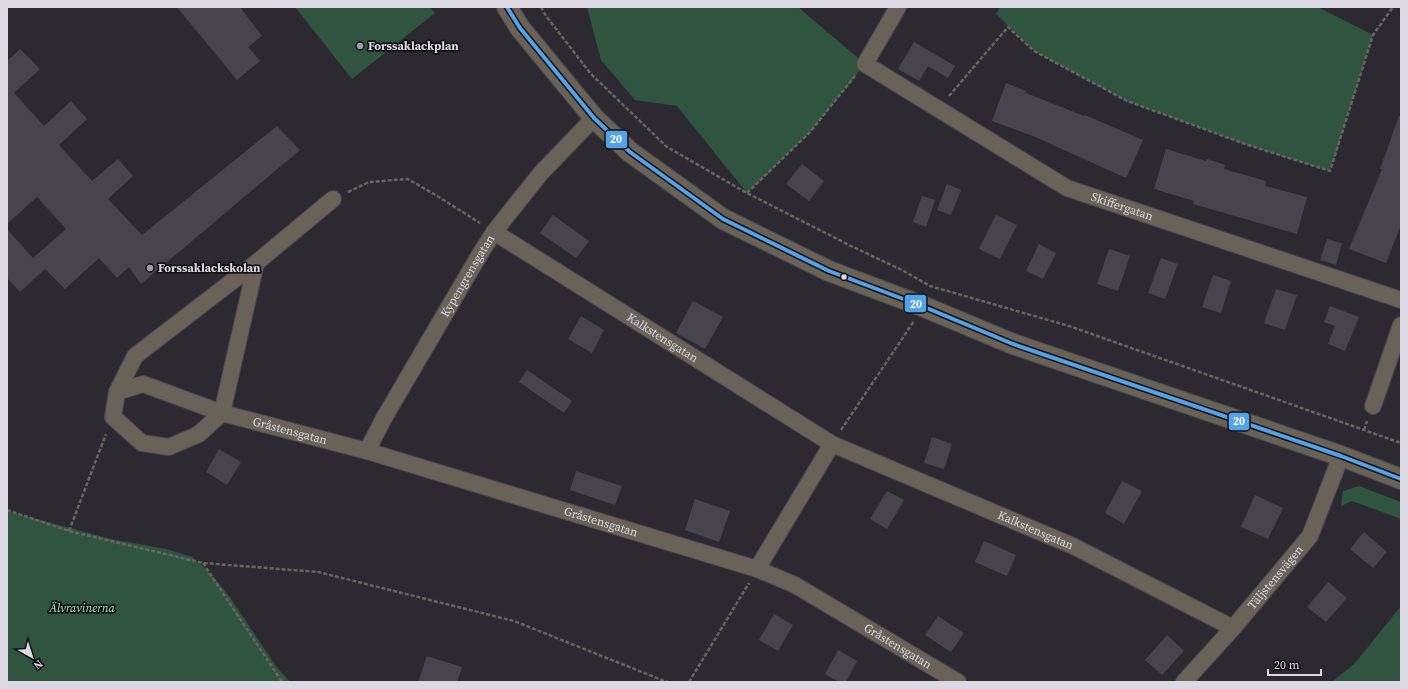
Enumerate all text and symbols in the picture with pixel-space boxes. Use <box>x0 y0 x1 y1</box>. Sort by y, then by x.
place label: Forssaklackplan <box>368 38 459 54</box>
marker: Forssaklackplan <box>355 41 365 51</box>
line badge: 20 <box>605 130 628 149</box>
text: 20 <box>610 132 622 147</box>
street label: Skiffergatan <box>1089 189 1155 224</box>
street label: Kypengrensgatan <box>437 232 498 320</box>
place label: Forssaklackskolan <box>158 260 261 276</box>
marker: Forssaklackskolan <box>145 263 155 273</box>
unlabelled marker <box>839 272 849 282</box>
line badge: 20 <box>904 294 927 313</box>
text: 20 <box>910 297 922 312</box>
street label: Kalkstensgatan <box>624 309 701 366</box>
line badge: 20 <box>1228 412 1250 431</box>
street label: Gråstensgatan <box>251 413 329 448</box>
text: 20 <box>1233 414 1245 429</box>
street label: Gråstensgatan <box>562 503 640 540</box>
street label: Kalkstensgatan <box>995 507 1076 553</box>
street label: Täljstensvägen <box>1244 542 1307 613</box>
park label: Älvravinerna <box>48 600 116 616</box>
street label: Gråstensgatan <box>861 620 935 673</box>
north arrow <box>12 637 52 677</box>
scale bar <box>1268 651 1321 677</box>
text: N <box>30 656 46 673</box>
text: 20 m <box>1274 657 1300 673</box>

